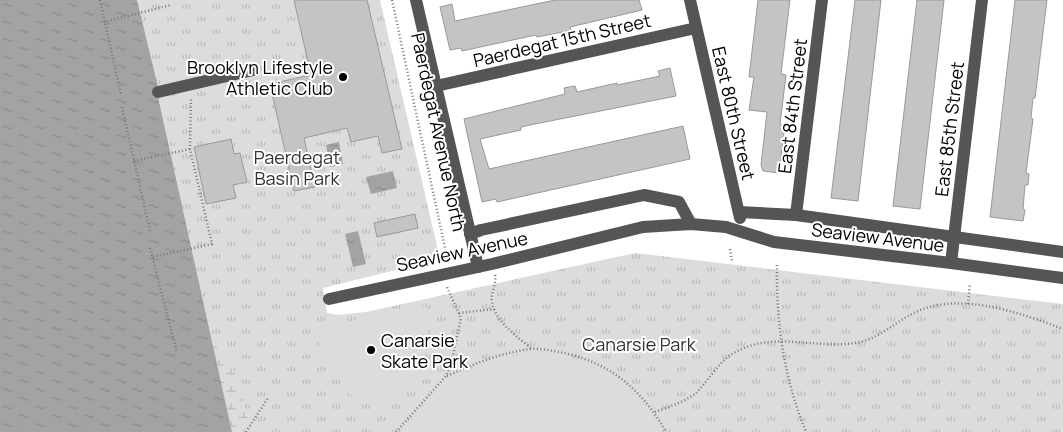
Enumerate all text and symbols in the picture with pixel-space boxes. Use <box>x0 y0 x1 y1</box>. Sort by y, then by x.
street label: Paerdegat 15th Street <box>471 8 653 72</box>
street label: Paerdegat Avenue North <box>406 30 472 234</box>
street label: East 84th Street <box>772 37 812 175</box>
street label: East 80th Street <box>707 44 761 182</box>
place label: Brooklyn Lifestyle Athletic Club <box>187 55 333 100</box>
street label: East 85th Street <box>929 60 969 198</box>
marker: Brooklyn Lifestyle Athletic Club <box>337 71 349 83</box>
park label: Paerdegat Basin Park <box>254 145 340 190</box>
street label: Seaview Avenue <box>810 217 946 257</box>
street label: Seaview Avenue <box>394 225 530 277</box>
place label: Canarsie Skate Park <box>381 328 469 373</box>
park label: Canarsie Park <box>582 332 697 356</box>
marker: Canarsie Skate Park <box>365 344 377 356</box>

